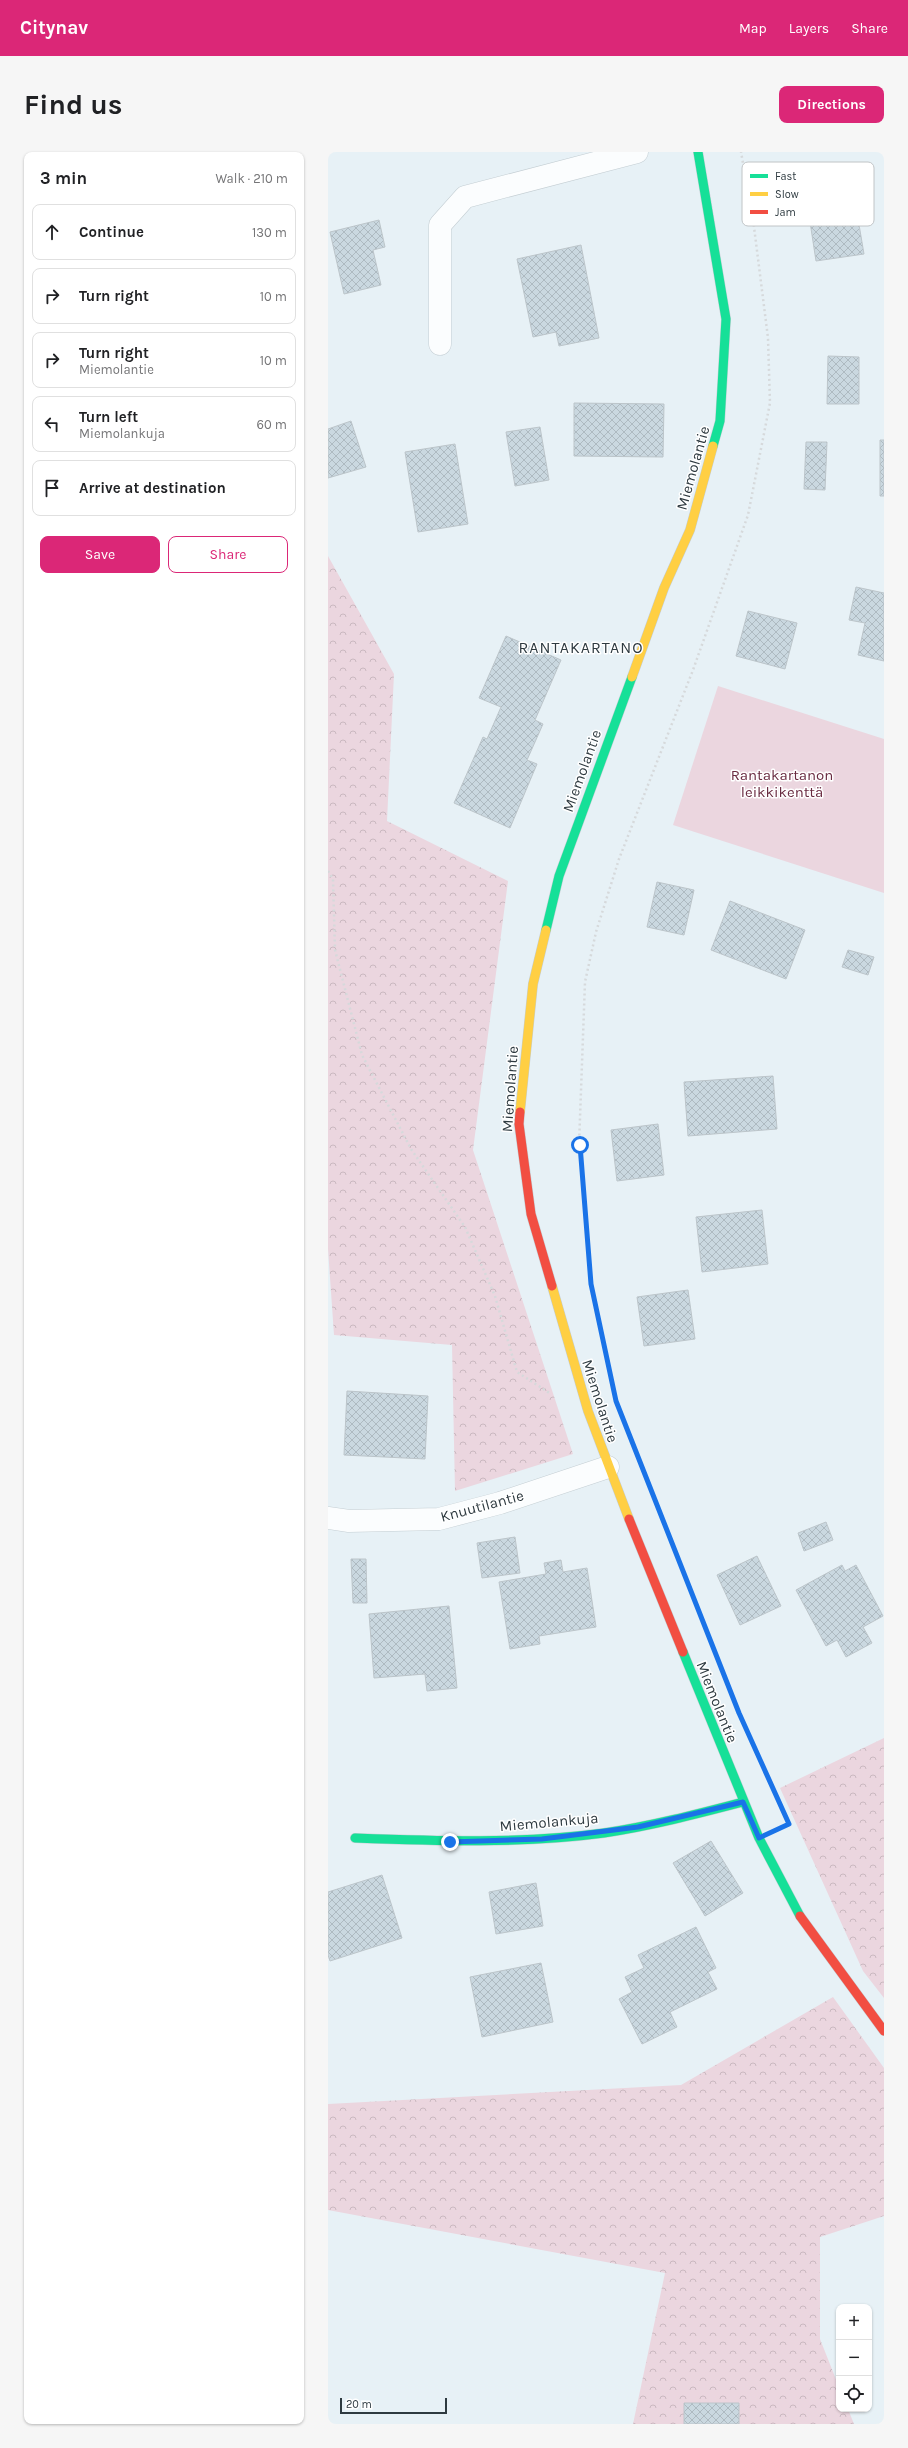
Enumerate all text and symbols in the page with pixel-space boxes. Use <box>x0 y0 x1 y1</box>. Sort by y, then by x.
text: Citynav <box>20 17 88 39</box>
text: Map <box>739 20 767 37</box>
text: Layers <box>789 20 829 37</box>
text: Share <box>851 20 888 37</box>
button: Directions <box>779 86 884 123</box>
text: Find us <box>24 88 123 121</box>
legend <box>742 162 874 226</box>
text: 3 min <box>40 168 87 188</box>
text: Fast <box>775 170 796 183</box>
text: Walk · 210 m <box>215 171 288 186</box>
text: Slow <box>775 188 799 201</box>
text: Jam <box>775 206 796 219</box>
icon: ahead <box>41 221 63 243</box>
text: Continue <box>79 223 144 241</box>
text: 130 m <box>252 225 287 240</box>
icon: right <box>41 285 63 307</box>
text: Turn right <box>79 287 149 305</box>
text: 10 m <box>260 289 287 304</box>
text: Turn right <box>79 344 149 362</box>
icon: right <box>41 349 63 371</box>
text: 10 m <box>260 353 287 368</box>
text: Miemolantie <box>79 362 154 377</box>
text: Turn left <box>79 408 138 426</box>
icon: left <box>41 413 63 435</box>
text: 60 m <box>257 417 287 432</box>
street label: Miemolantie <box>672 424 714 512</box>
text: Miemolankuja <box>79 426 165 441</box>
icon: arrive <box>41 477 63 499</box>
text: Arrive at destination <box>79 479 226 497</box>
button: Save <box>40 536 160 573</box>
button: Share <box>168 536 288 573</box>
district label: RANTAKARTANO <box>518 638 644 657</box>
street label: Miemolantie <box>559 727 605 815</box>
park label: Rantakartanon leikkikenttä <box>731 766 833 801</box>
street label: Miemolantie <box>498 1045 522 1133</box>
route start <box>571 1136 589 1154</box>
street label: Miemolantie <box>578 1357 622 1445</box>
street label: Knuutilantie <box>438 1486 526 1526</box>
street label: Miemolantie <box>692 1659 742 1745</box>
street label: Miemolankuja <box>499 1809 599 1835</box>
route end <box>441 1833 459 1851</box>
map controls <box>836 2304 872 2412</box>
button: + <box>836 2304 872 2340</box>
button: − <box>836 2340 872 2376</box>
button: locate <box>836 2376 872 2412</box>
scale bar <box>340 2396 447 2415</box>
text: 20 m <box>346 2398 372 2411</box>

